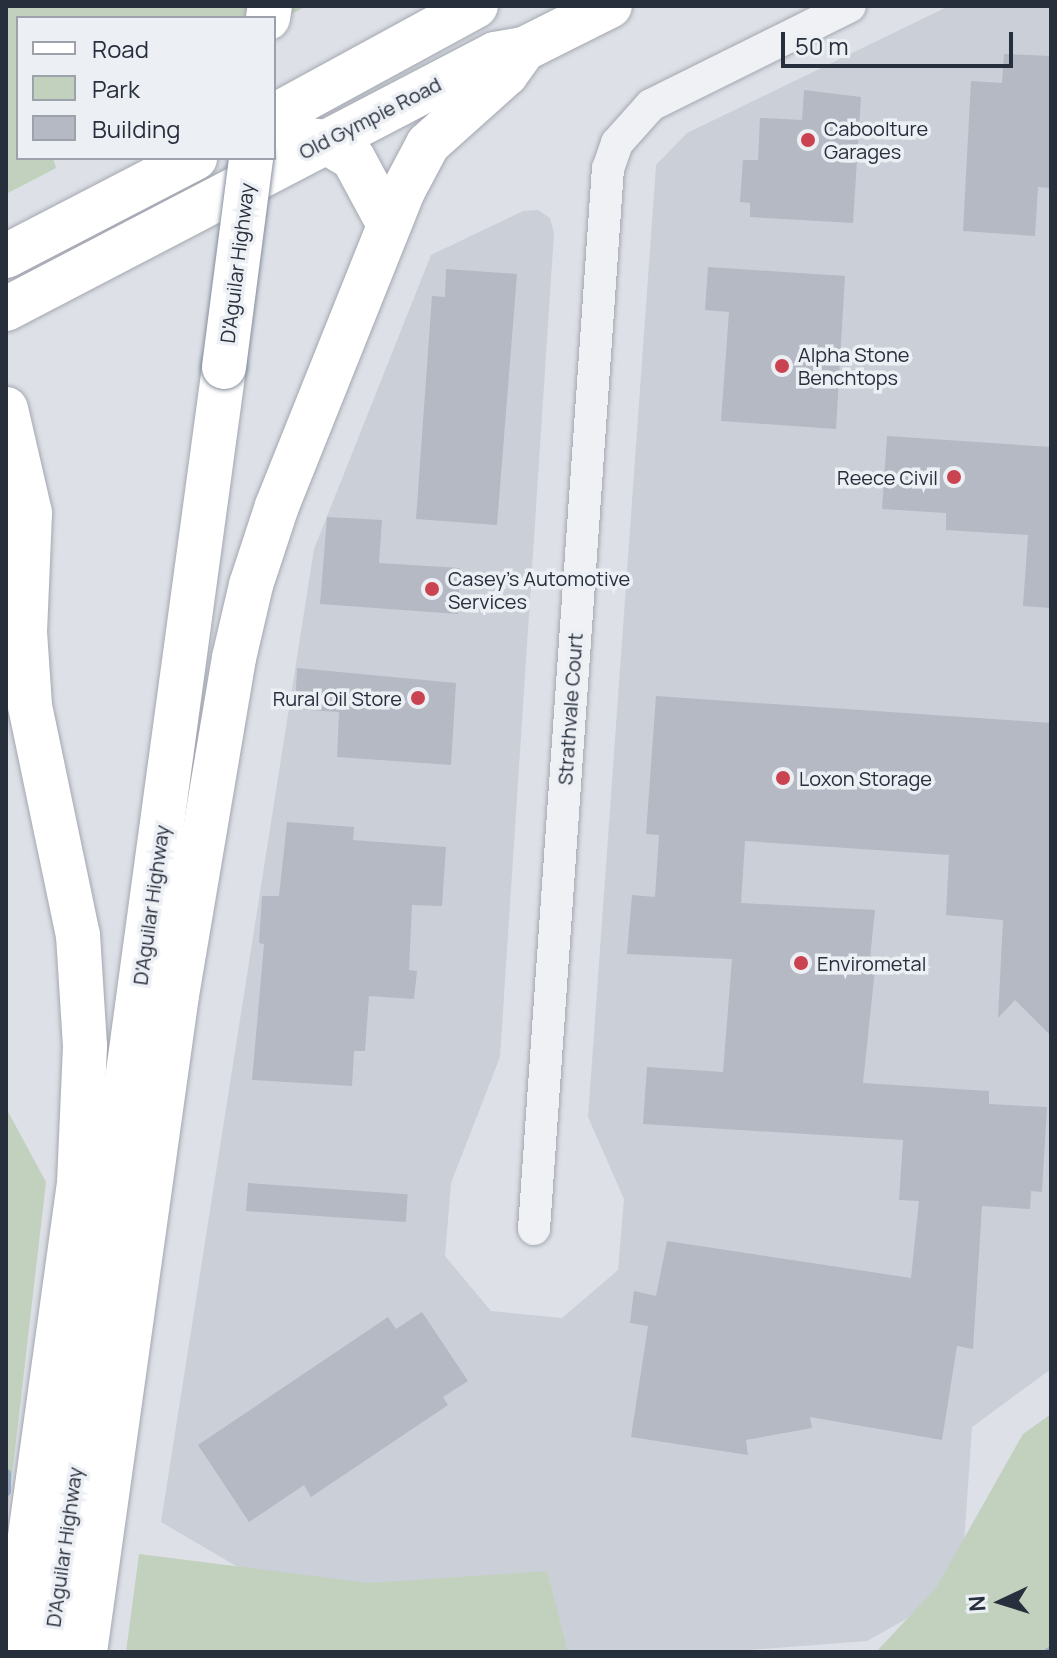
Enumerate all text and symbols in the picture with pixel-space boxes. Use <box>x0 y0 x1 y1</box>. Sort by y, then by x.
legend <box>16 16 276 160</box>
scale bar <box>785 16 1017 66</box>
text: 50 m <box>795 29 849 62</box>
text: Road <box>92 32 149 65</box>
text: Park <box>92 72 140 105</box>
street label: Old Gympie Road <box>295 72 445 164</box>
text: Building <box>92 112 180 145</box>
place label: Caboolture Garages <box>824 116 928 163</box>
marker: Caboolture Garages <box>799 131 817 149</box>
street label: D'Aguilar Highway <box>215 182 259 344</box>
place label: Alpha Stone Benchtops <box>798 342 909 389</box>
marker: Alpha Stone Benchtops <box>773 357 791 375</box>
place label: Reece Civil <box>837 465 938 489</box>
marker: Reece Civil <box>945 468 963 486</box>
place label: Casey's Automotive Services <box>448 566 630 613</box>
marker: Casey's Automotive Services <box>423 580 441 598</box>
street label: Strathvale Court <box>553 632 587 786</box>
place label: Rural Oil Store <box>273 686 402 710</box>
marker: Rural Oil Store <box>409 689 427 707</box>
place label: Loxon Storage <box>799 766 932 790</box>
marker: Loxon Storage <box>774 769 792 787</box>
street label: D'Aguilar Highway <box>128 823 174 987</box>
place label: Envirometal <box>817 951 926 975</box>
marker: Envirometal <box>792 954 810 972</box>
street label: D'Aguilar Highway <box>41 1465 87 1629</box>
north arrow <box>961 1562 1041 1642</box>
text: N <box>962 1595 993 1613</box>

